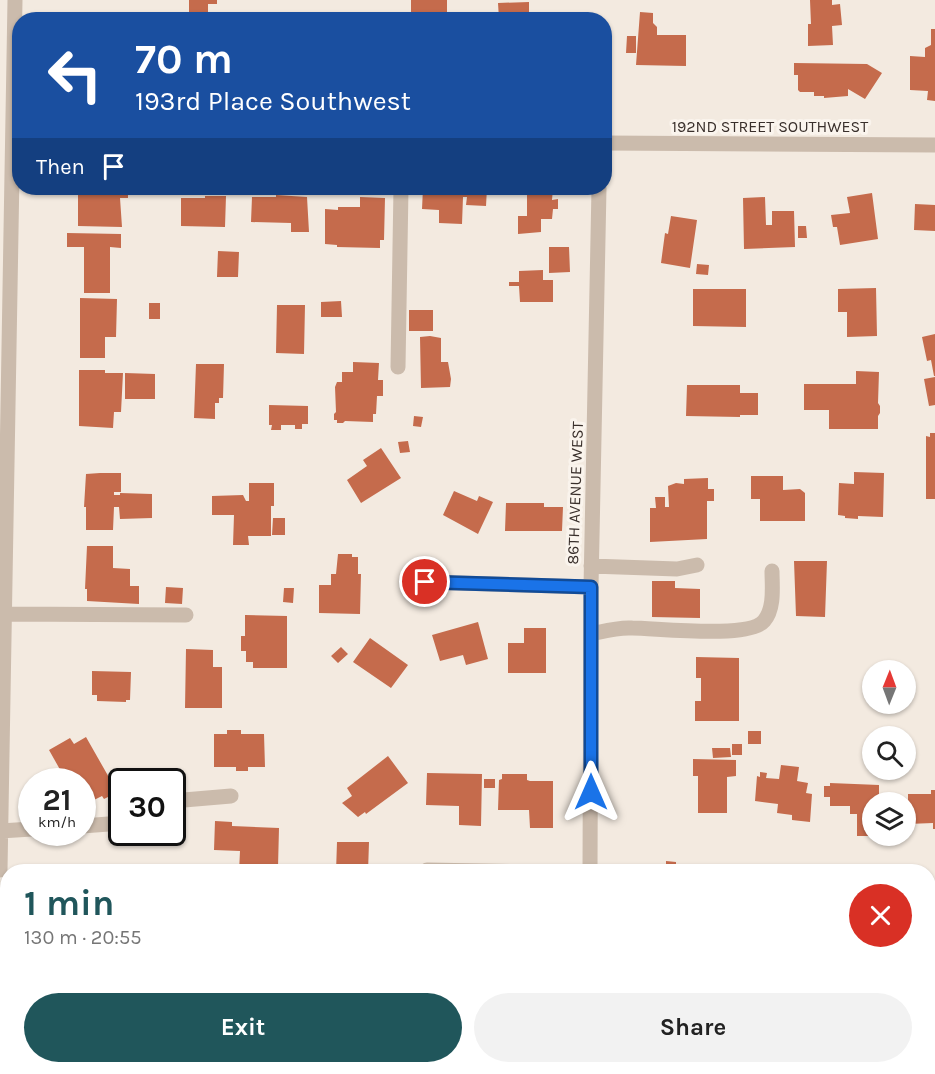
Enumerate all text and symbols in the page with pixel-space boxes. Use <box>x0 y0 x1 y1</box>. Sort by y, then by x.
text: 70 m <box>135 34 233 84</box>
icon: left <box>36 36 114 114</box>
text: 193rd Place Southwest <box>135 85 411 117</box>
street label: 192ND STREET SOUTHWEST <box>672 117 868 136</box>
icon: arrive <box>97 150 130 183</box>
text: Then <box>36 154 85 180</box>
street label: 86TH AVENUE WEST <box>563 421 587 565</box>
pin <box>399 556 450 607</box>
icon: arrive <box>408 565 441 598</box>
north arrow <box>862 660 916 714</box>
map controls <box>862 660 916 846</box>
button: search <box>862 726 916 780</box>
position arrow <box>559 760 623 824</box>
speed limit sign: 30 <box>108 768 186 846</box>
text: 21 <box>43 782 71 818</box>
button: layers <box>862 792 916 846</box>
text: km/h <box>38 813 76 831</box>
text: 1 min <box>24 882 114 924</box>
button: close <box>849 884 912 947</box>
text: 130 m · 20:55 <box>24 926 141 949</box>
button: Exit <box>24 993 462 1062</box>
button: Share <box>474 993 912 1062</box>

